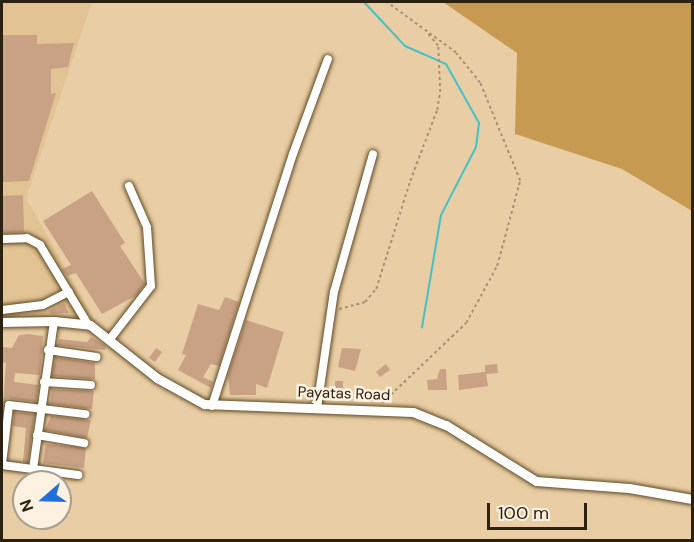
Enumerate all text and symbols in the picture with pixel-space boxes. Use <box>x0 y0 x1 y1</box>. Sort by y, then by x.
street label: Payatas Road <box>297 383 391 405</box>
north arrow <box>12 470 72 530</box>
scale bar <box>490 491 590 529</box>
text: N <box>15 497 38 515</box>
text: 100 m <box>498 501 549 525</box>

